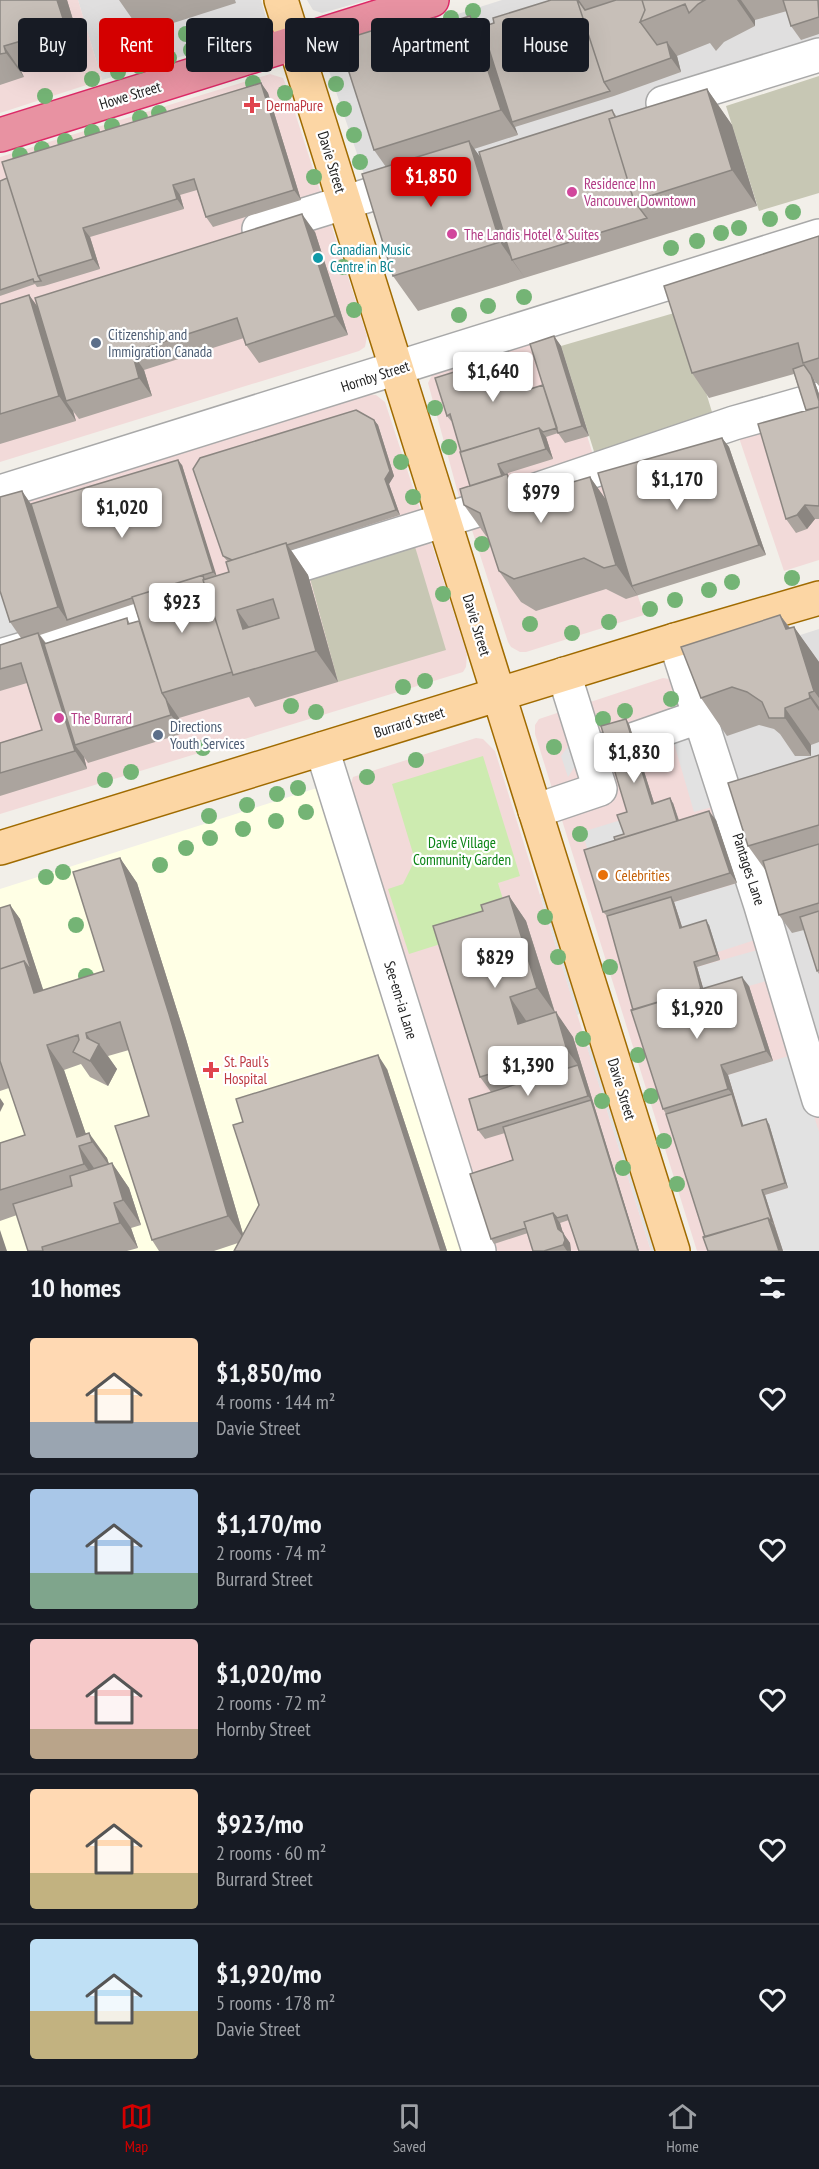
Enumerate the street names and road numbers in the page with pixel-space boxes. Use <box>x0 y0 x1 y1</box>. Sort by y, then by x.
street label: Howe Street <box>97 77 163 113</box>
street label: Davie Street <box>314 129 350 195</box>
street label: Hornby Street <box>338 356 412 396</box>
street label: Davie Street <box>459 592 495 658</box>
street label: Burrard Street <box>371 702 447 742</box>
street label: Pantages Lane <box>728 830 770 908</box>
street label: See-em-ia Lane <box>380 959 422 1041</box>
street label: Davie Street <box>604 1056 640 1122</box>

